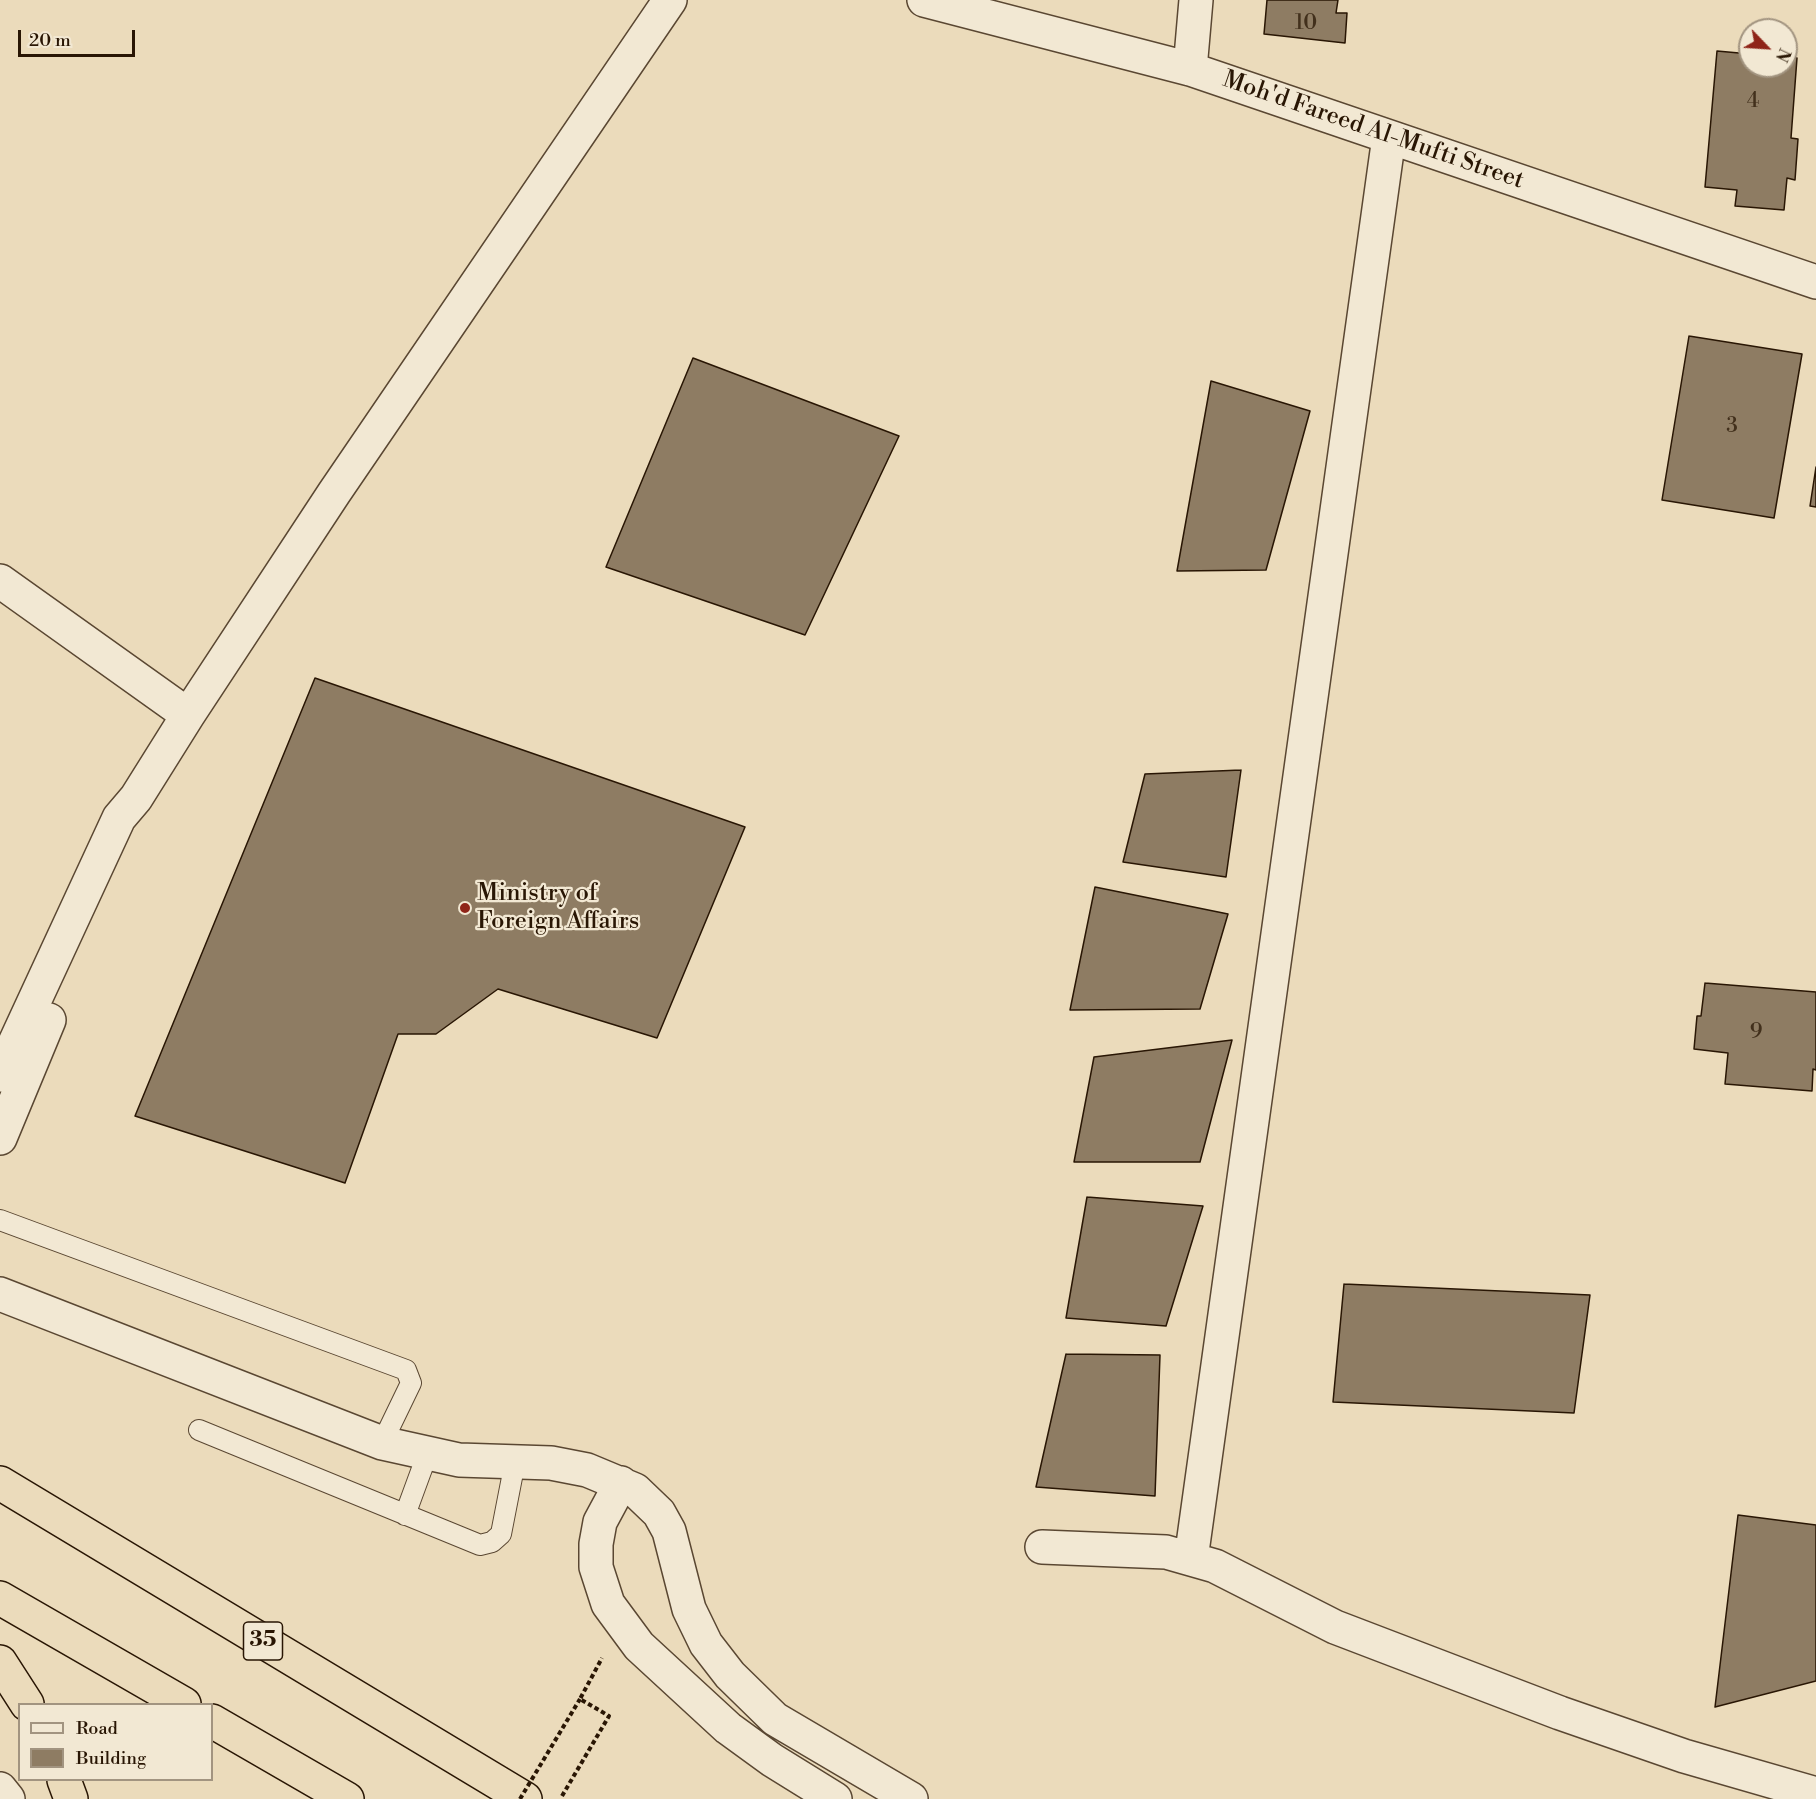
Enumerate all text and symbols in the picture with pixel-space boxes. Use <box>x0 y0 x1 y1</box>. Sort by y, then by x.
house number: 10 <box>1295 11 1317 37</box>
scale bar <box>21 18 138 56</box>
north arrow <box>1738 18 1798 78</box>
text: 20 m <box>29 29 71 52</box>
text: N <box>1771 45 1794 65</box>
street label: Moh'd Fareed Al-Mufti Street <box>1219 66 1527 196</box>
house number: 4 <box>1747 89 1759 115</box>
house number: 3 <box>1726 414 1738 440</box>
place label: Ministry of Foreign Affairs <box>477 880 639 936</box>
marker: Ministry of Foreign Affairs <box>458 901 472 915</box>
house number: 9 <box>1750 1020 1762 1046</box>
road number: 35 <box>244 1622 282 1660</box>
legend <box>18 1703 213 1781</box>
text: Road <box>76 1717 118 1740</box>
text: Building <box>76 1747 146 1770</box>

